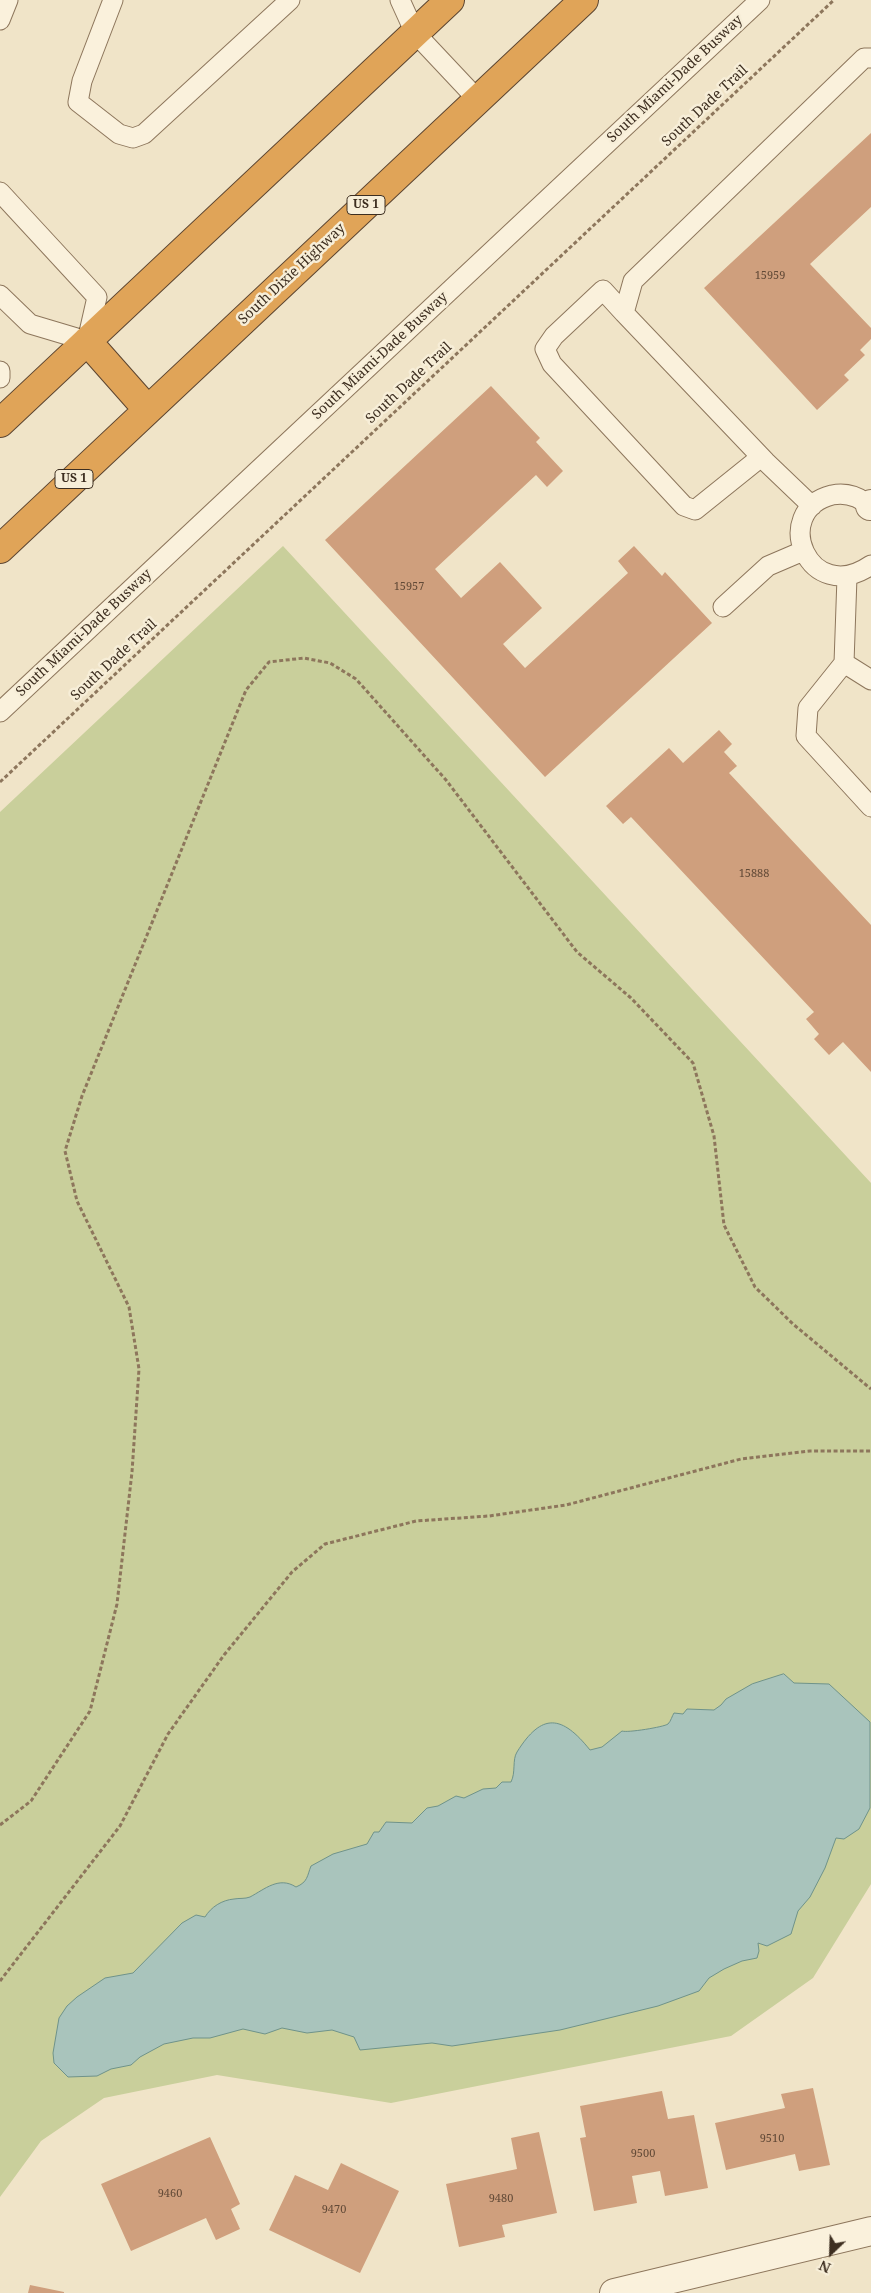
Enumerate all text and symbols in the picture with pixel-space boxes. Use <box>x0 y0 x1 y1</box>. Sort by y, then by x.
street label: South Miami-Dade Busway <box>604 12 746 146</box>
street label: South Dade Trail <box>659 62 751 150</box>
road number: US 1 <box>347 196 385 214</box>
street label: South Dixie Highway <box>235 220 349 328</box>
house number: 15959 <box>755 269 785 283</box>
street label: South Miami-Dade Busway <box>309 289 451 423</box>
street label: South Dade Trail <box>363 339 455 427</box>
road number: US 1 <box>55 469 93 488</box>
street label: South Miami-Dade Busway <box>13 566 155 700</box>
house number: 15957 <box>394 580 424 594</box>
street label: South Dade Trail <box>68 616 160 704</box>
house number: 15888 <box>739 867 769 881</box>
house number: 9510 <box>760 2132 784 2146</box>
house number: 9500 <box>631 2147 655 2161</box>
house number: 9460 <box>158 2187 182 2201</box>
house number: 9480 <box>489 2192 513 2206</box>
house number: 9470 <box>322 2203 346 2217</box>
north arrow <box>806 2228 856 2278</box>
text: N <box>816 2256 834 2278</box>

